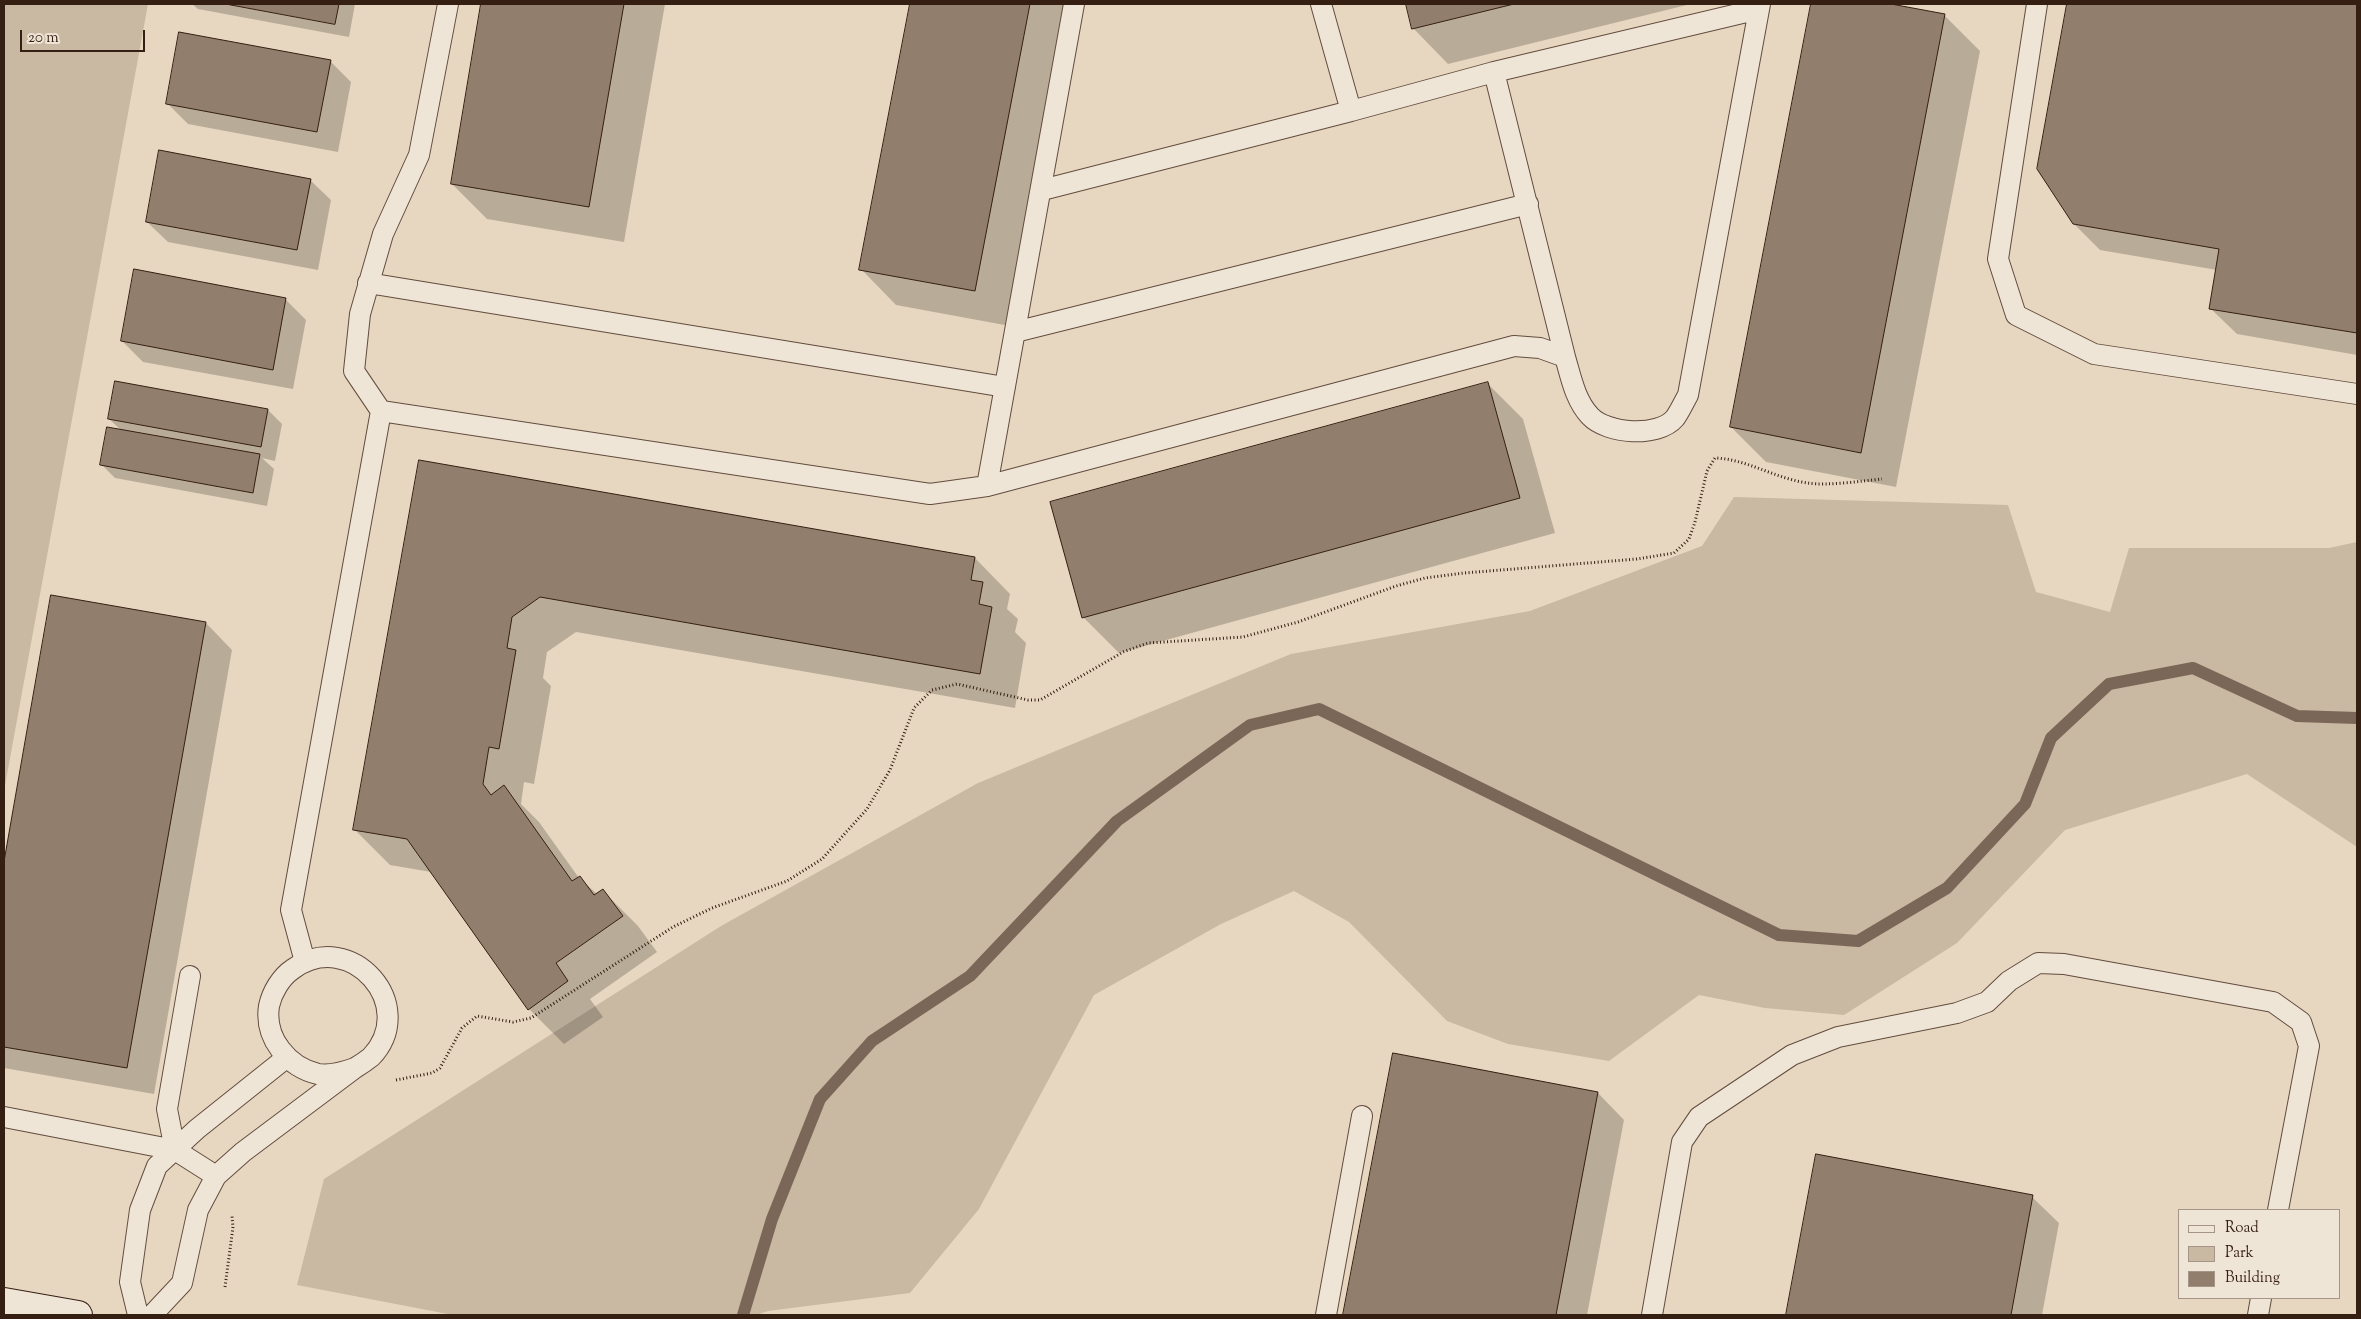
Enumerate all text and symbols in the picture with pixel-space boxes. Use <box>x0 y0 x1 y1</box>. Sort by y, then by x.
scale bar <box>22 20 148 52</box>
text: 20 m <box>28 28 59 49</box>
legend <box>2178 1209 2341 1299</box>
text: Road <box>2225 1218 2259 1239</box>
text: Park <box>2225 1243 2254 1264</box>
text: Building <box>2225 1268 2280 1289</box>

